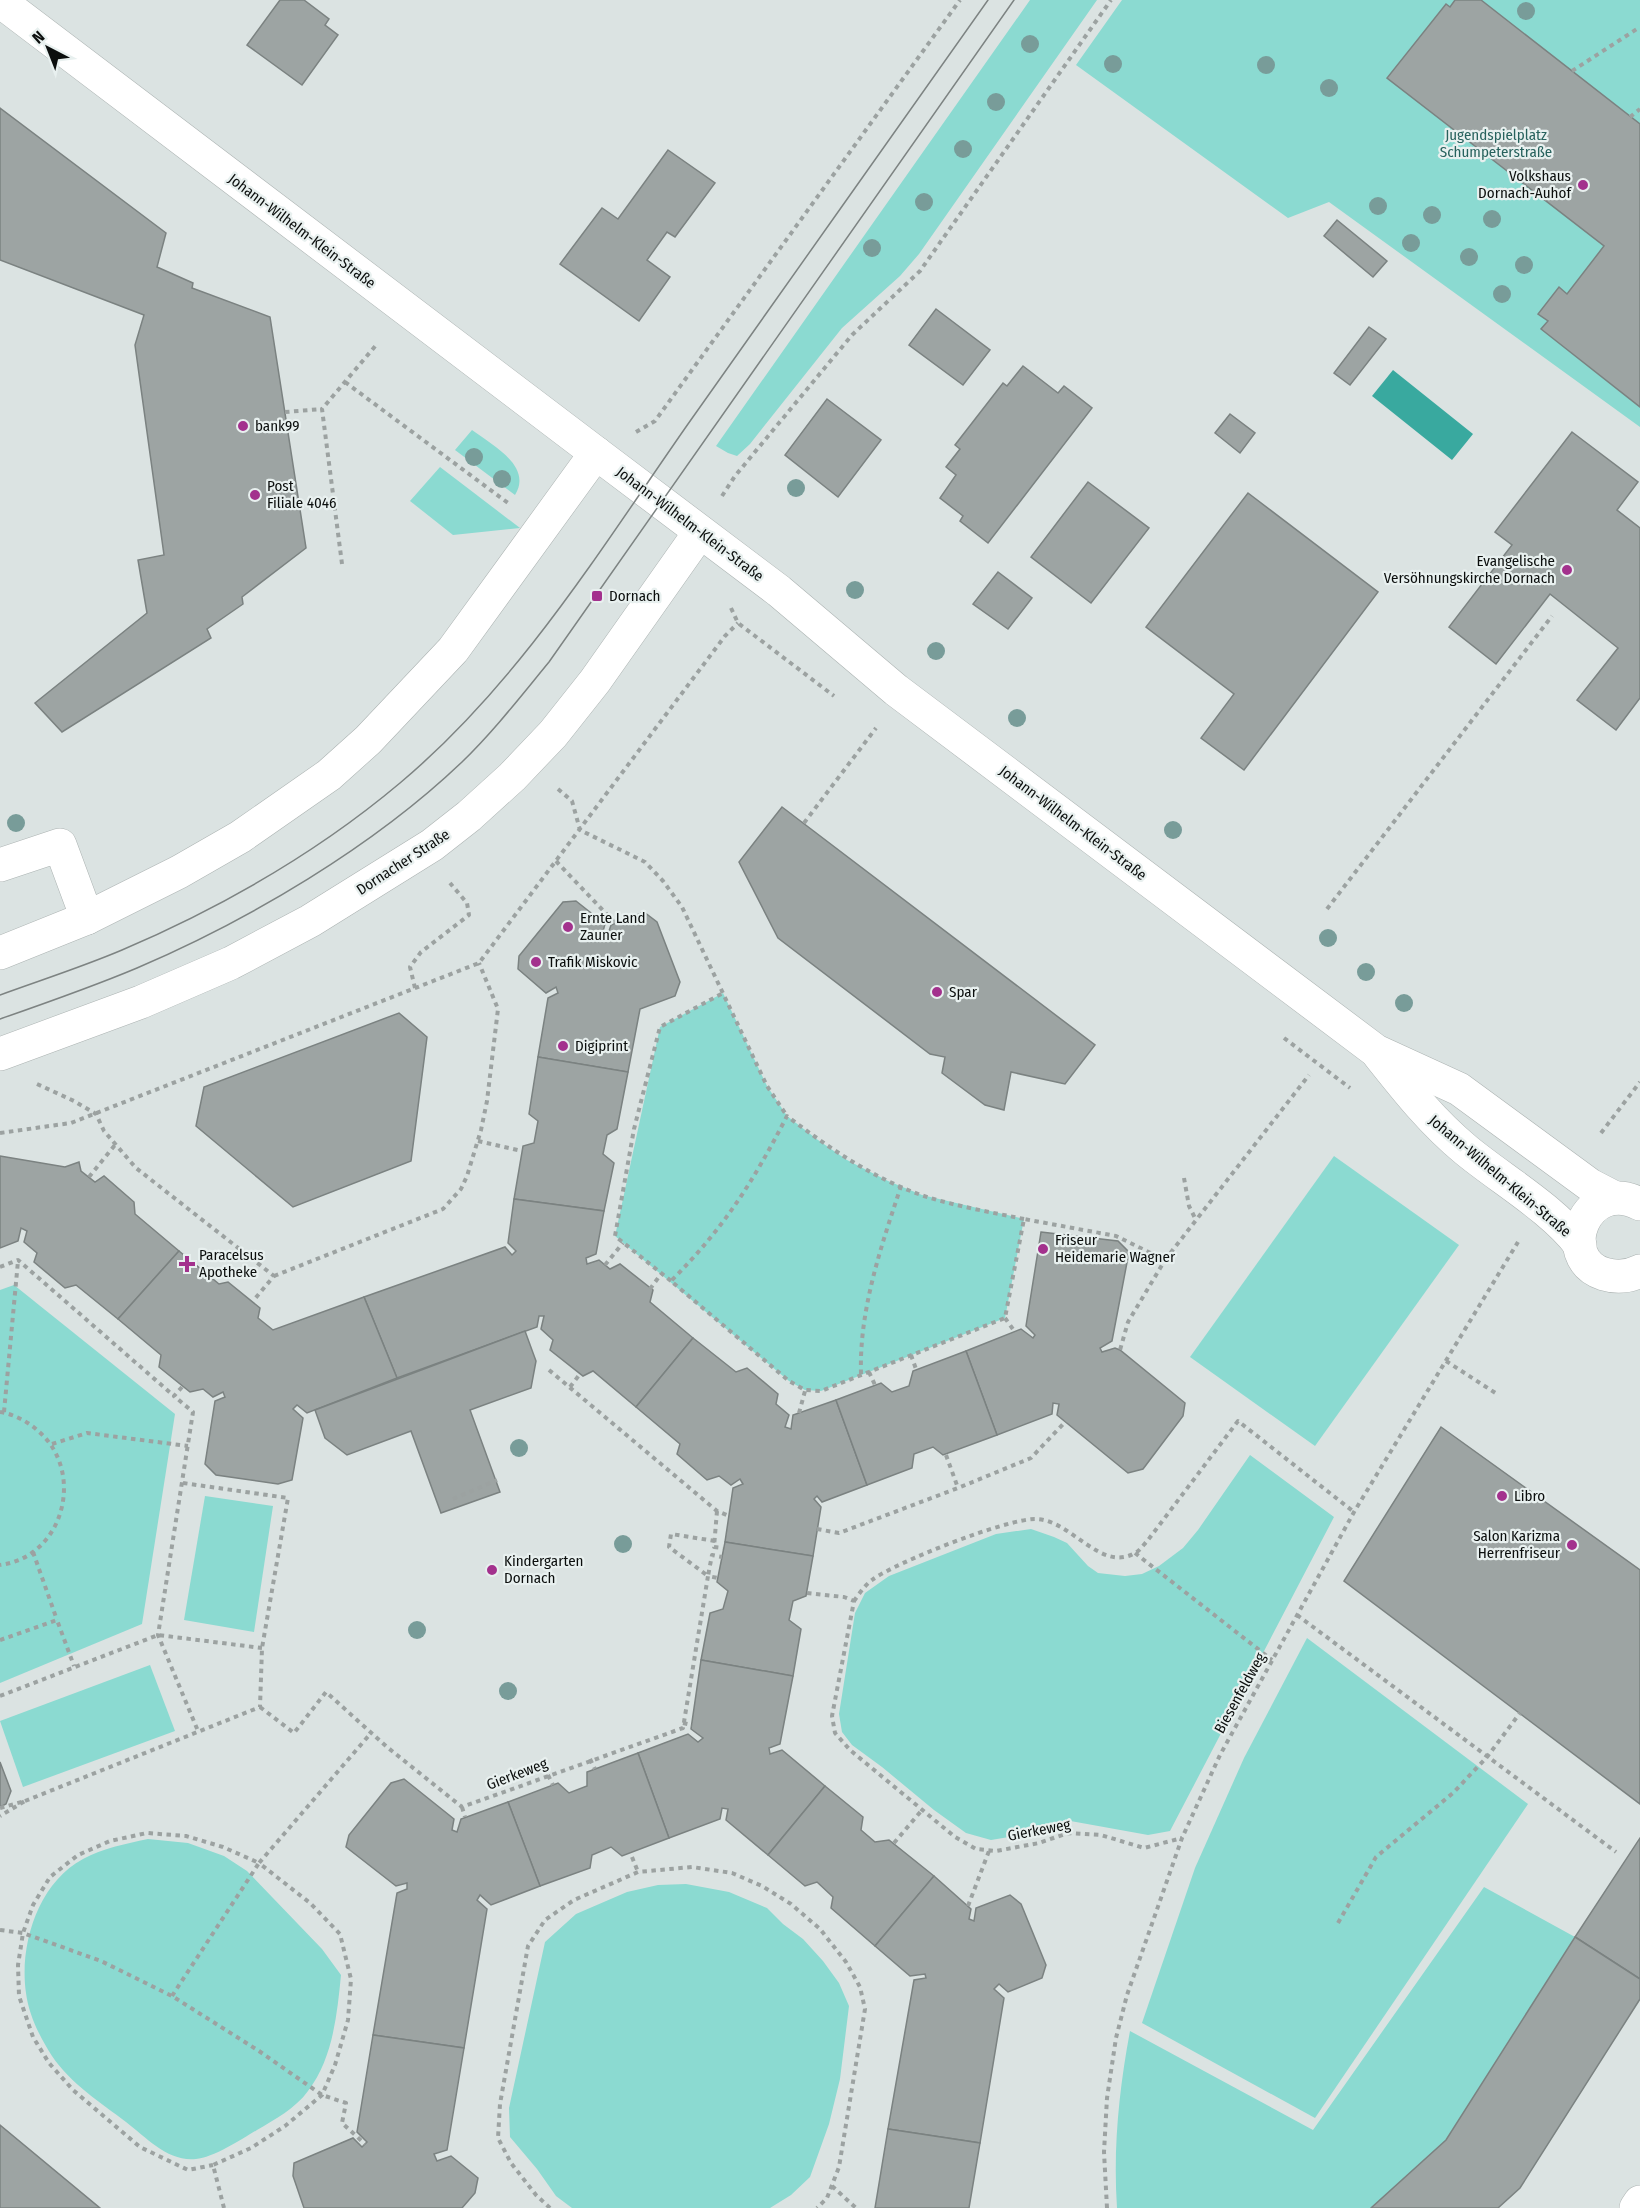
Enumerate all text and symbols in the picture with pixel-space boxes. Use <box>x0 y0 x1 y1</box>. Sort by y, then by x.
north arrow <box>18 18 78 78</box>
text: N <box>28 27 48 47</box>
park label: Jugendspielplatz Schumpeterstraße <box>1440 126 1552 161</box>
place label: Volkshaus Dornach-Auhof <box>1478 167 1572 202</box>
street label: Johann-Wilhelm-Klein-Straße <box>225 170 379 292</box>
marker: Volkshaus Dornach-Auhof <box>1576 178 1590 192</box>
place label: bank99 <box>255 417 300 435</box>
marker: bank99 <box>236 419 250 433</box>
street label: Johann-Wilhelm-Klein-Straße <box>613 463 767 585</box>
place label: Post Filiale 4046 <box>267 477 336 512</box>
marker: Post Filiale 4046 <box>248 488 262 502</box>
place label: Evangelische Versöhnungskirche Dornach <box>1384 552 1555 587</box>
marker: Evangelische Versöhnungskirche Dornach <box>1560 563 1574 577</box>
place label: Dornach <box>609 587 660 605</box>
marker: Dornach <box>590 589 604 603</box>
street label: Johann-Wilhelm-Klein-Straße <box>996 762 1150 884</box>
street label: Dornacher Straße <box>353 825 453 899</box>
place label: Ernte Land Zauner <box>580 909 645 944</box>
marker: Ernte Land Zauner <box>561 920 575 934</box>
place label: Trafik Miskovic <box>548 953 638 971</box>
marker: Trafik Miskovic <box>529 955 543 969</box>
place label: Spar <box>949 983 978 1001</box>
marker: Spar <box>930 985 944 999</box>
place label: Digiprint <box>575 1037 628 1055</box>
marker: Digiprint <box>556 1039 570 1053</box>
street label: Johann-Wilhelm-Klein-Straße <box>1425 1111 1575 1241</box>
place label: Friseur Heidemarie Wagner <box>1055 1231 1176 1266</box>
marker: Friseur Heidemarie Wagner <box>1036 1242 1050 1256</box>
place label: Paracelsus Apotheke <box>199 1246 264 1281</box>
marker: Paracelsus Apotheke <box>180 1257 194 1271</box>
place label: Libro <box>1514 1487 1545 1505</box>
marker: Libro <box>1495 1489 1509 1503</box>
place label: Salon Karizma Herrenfriseur <box>1473 1527 1561 1562</box>
marker: Salon Karizma Herrenfriseur <box>1565 1538 1579 1552</box>
place label: Kindergarten Dornach <box>504 1552 583 1587</box>
marker: Kindergarten Dornach <box>485 1563 499 1577</box>
street label: Biesenfeldweg <box>1211 1650 1269 1736</box>
street label: Gierkeweg <box>484 1754 550 1794</box>
street label: Gierkeweg <box>1006 1815 1072 1845</box>

